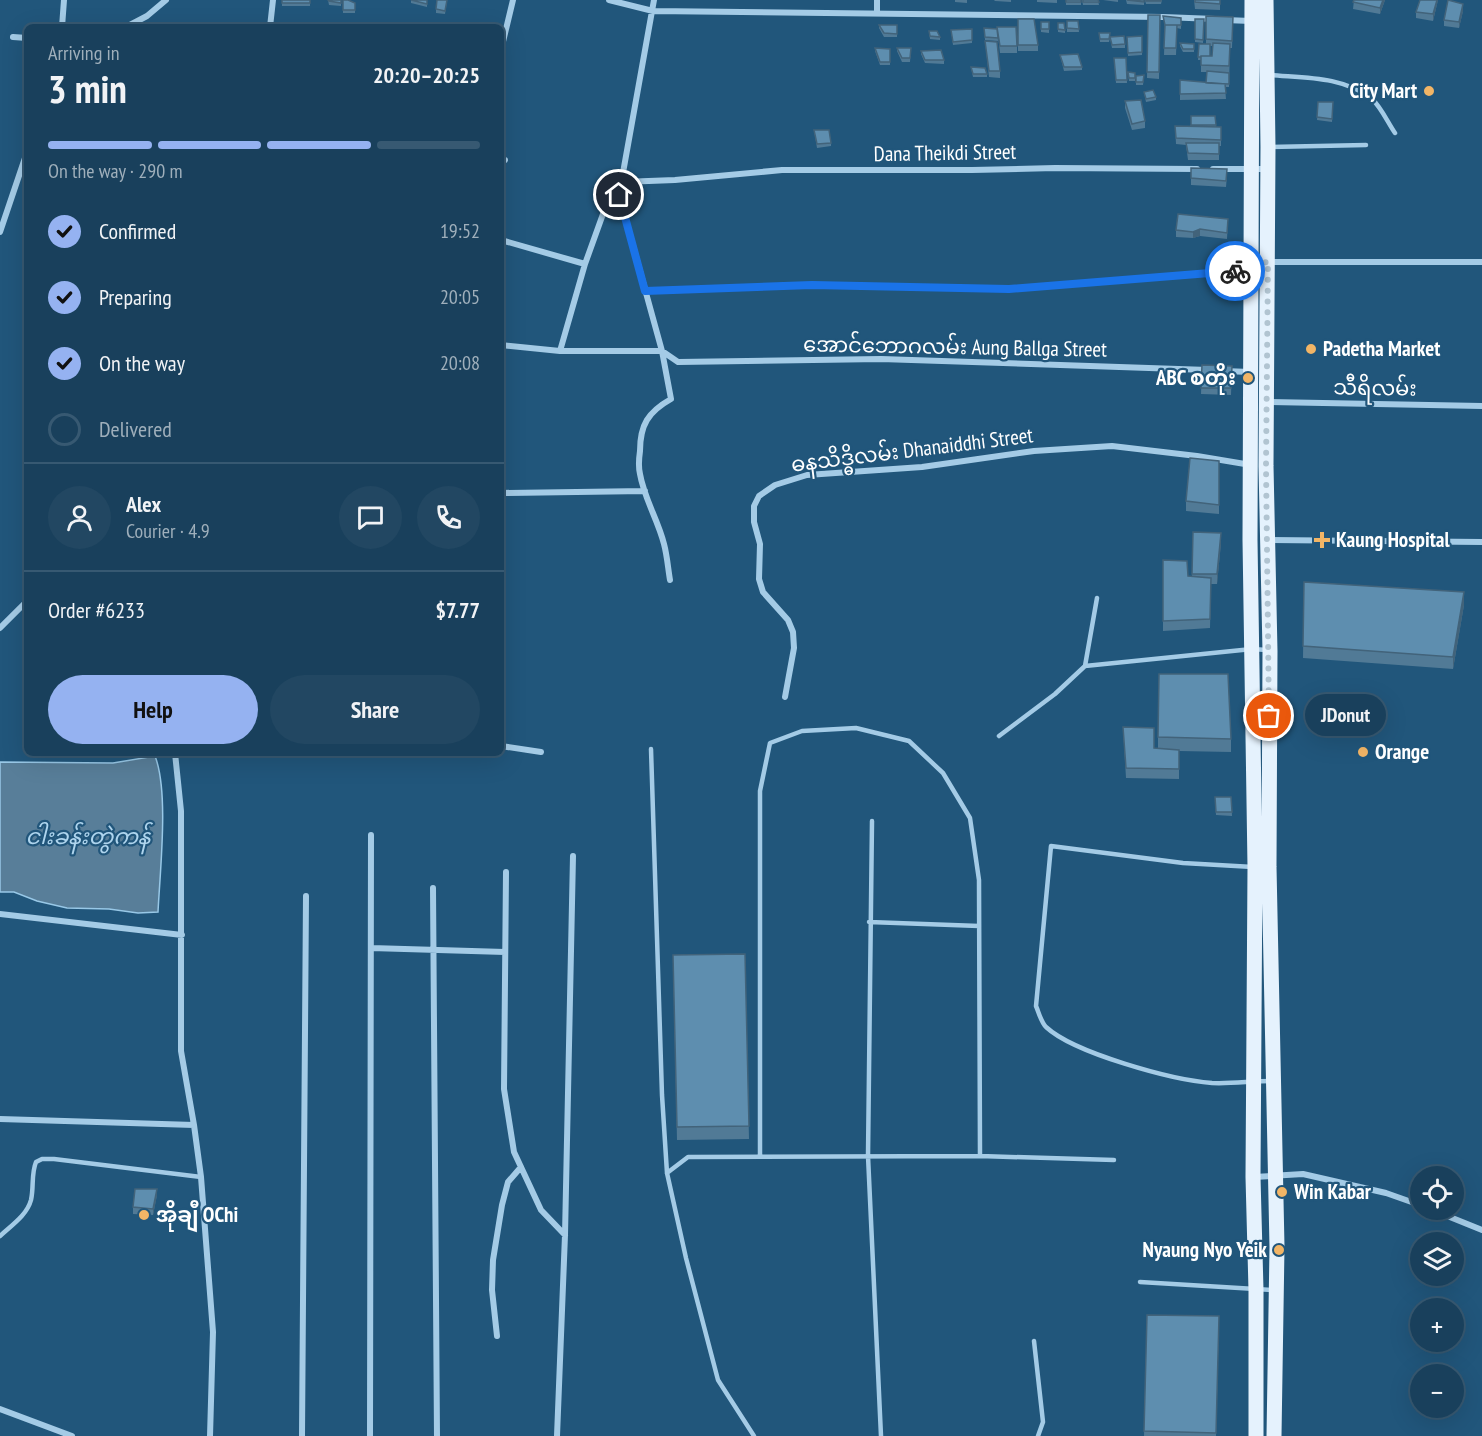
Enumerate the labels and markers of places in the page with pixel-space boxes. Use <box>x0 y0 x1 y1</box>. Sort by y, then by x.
place label: City Mart <box>1350 77 1417 104</box>
marker: City Mart <box>1422 84 1436 98</box>
pin <box>593 169 644 220</box>
place label: Padetha Market <box>1323 335 1440 362</box>
marker: Padetha Market <box>1304 342 1318 356</box>
place label: ABC စတိုး <box>1155 362 1236 395</box>
marker: ABC စတိုး <box>1241 371 1255 385</box>
place label: Kaung Hospital <box>1336 526 1450 553</box>
marker: Kaung Hospital <box>1313 531 1331 549</box>
pin <box>1243 690 1294 741</box>
callout: JDonut <box>1305 695 1386 737</box>
place label: Orange <box>1375 738 1429 765</box>
marker: Orange <box>1356 745 1370 759</box>
place label: Win Kabar <box>1293 1178 1372 1205</box>
marker: Win Kabar <box>1275 1185 1289 1199</box>
place label: အိုချီ OChi <box>156 1199 238 1233</box>
marker: အိုချီ OChi <box>137 1208 151 1222</box>
place label: Nyaung Nyo Yeik <box>1143 1236 1267 1263</box>
marker: Nyaung Nyo Yeik <box>1272 1243 1286 1257</box>

